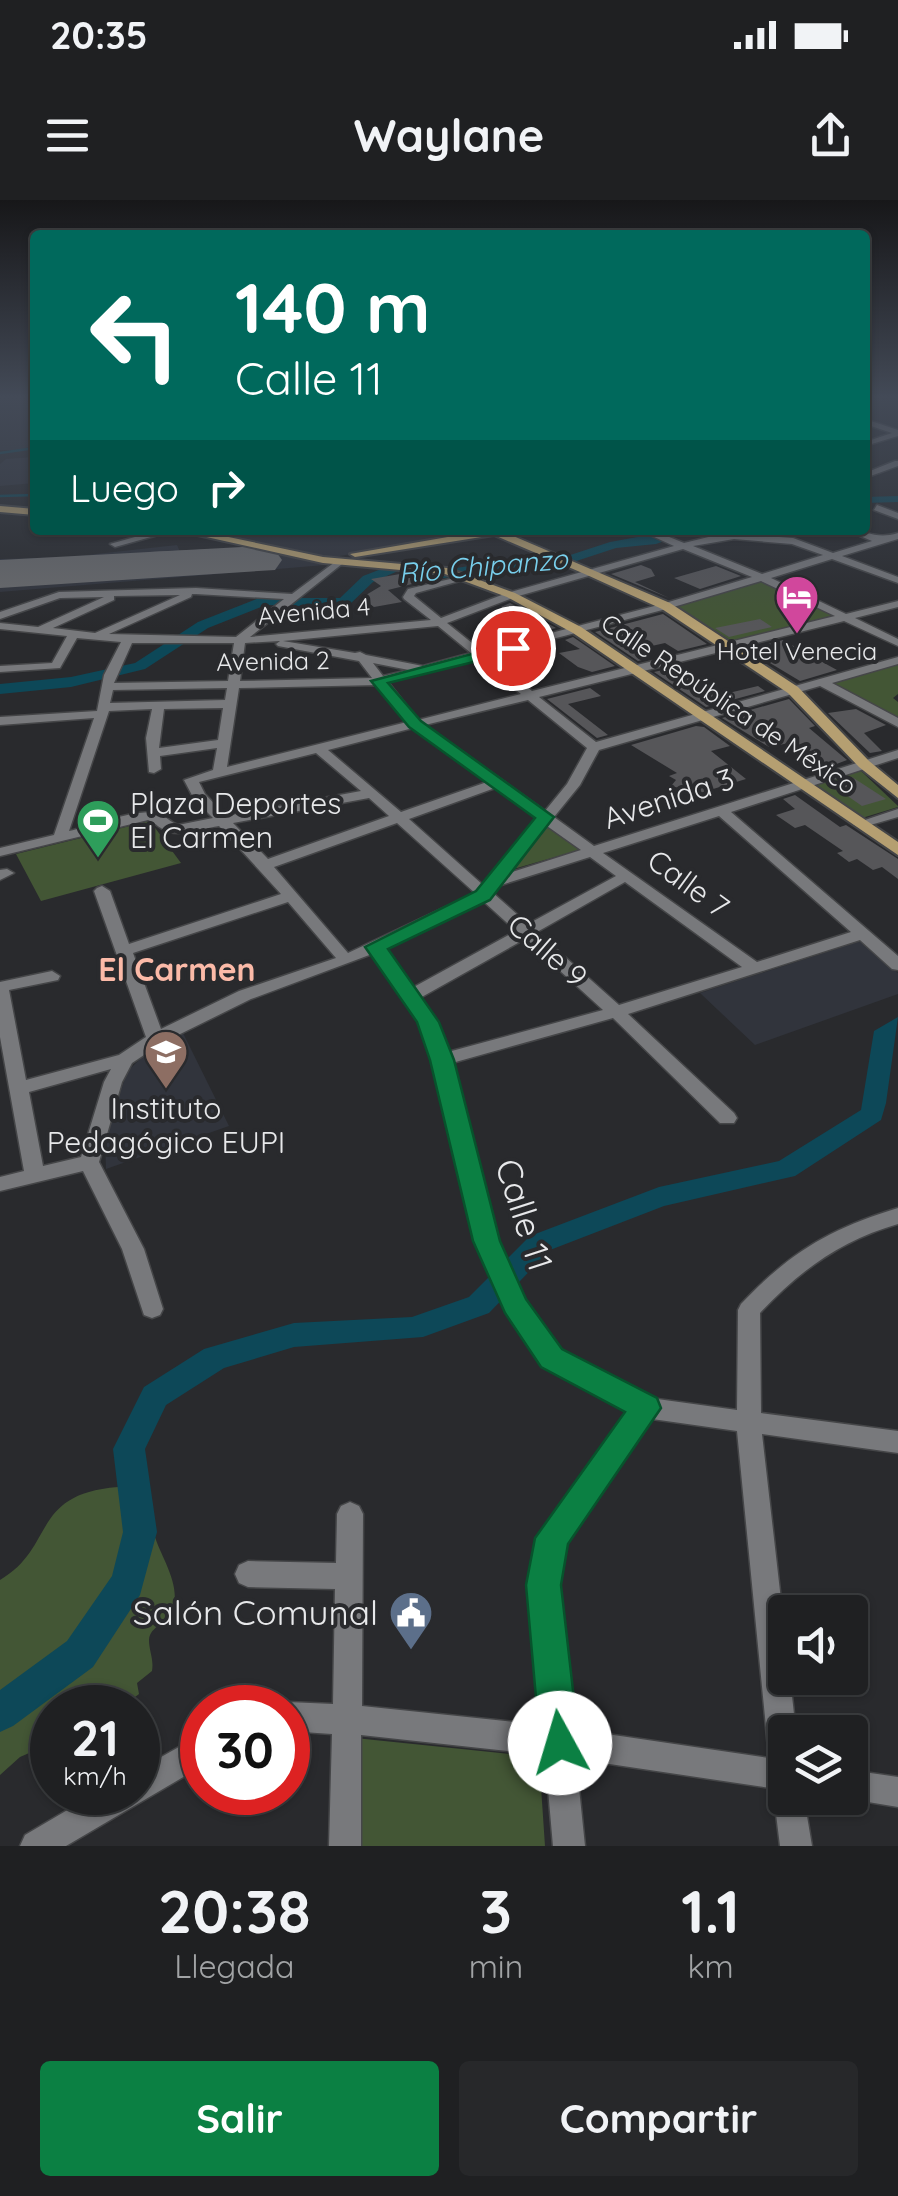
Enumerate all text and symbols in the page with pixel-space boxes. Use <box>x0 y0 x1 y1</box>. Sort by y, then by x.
text: 20:35 <box>50 11 148 59</box>
text: Waylane <box>354 107 544 163</box>
icon: menu <box>40 108 95 163</box>
icon: share <box>803 108 858 163</box>
text: 140 m <box>235 263 431 351</box>
icon: left <box>70 270 200 400</box>
text: Calle 11 <box>235 350 383 406</box>
icon: right <box>199 460 254 515</box>
text: Luego <box>70 464 179 512</box>
water label: Río Chipanzo <box>397 541 570 590</box>
hotel icon: Hotel Venecia <box>774 574 820 635</box>
street label: Avenida 4 <box>256 590 371 631</box>
pin <box>471 606 556 691</box>
street label: Calle República de México <box>596 607 863 801</box>
icon: arrive <box>486 621 541 676</box>
place label: Hotel Venecia <box>717 635 877 666</box>
street label: Avenida 2 <box>216 644 330 677</box>
street label: Avenida 3 <box>598 759 739 837</box>
place label: Plaza Deportes El Carmen <box>130 784 341 856</box>
sports icon: Plaza Deportes El Carmen <box>75 798 121 859</box>
street label: Calle 7 <box>640 841 737 926</box>
street label: Calle 9 <box>500 905 595 995</box>
district label: El Carmen <box>98 949 256 989</box>
school or university icon: Instituto Pedagógico EUPI <box>143 1029 189 1090</box>
place label: Instituto Pedagógico EUPI <box>47 1089 285 1161</box>
street label: Calle 11 <box>486 1153 564 1276</box>
place label: Salón Comunal <box>133 1590 378 1634</box>
public building icon: Salón Comunal <box>388 1590 434 1651</box>
map controls <box>768 1595 868 1815</box>
button: sound <box>768 1595 868 1695</box>
speed limit sign: 30 <box>180 1685 310 1815</box>
position arrow <box>508 1691 612 1795</box>
text: 21 <box>71 1706 119 1769</box>
button: layers <box>768 1715 868 1815</box>
text: km/h <box>63 1760 127 1791</box>
text: 20:38 <box>158 1873 311 1948</box>
text: 3 <box>480 1873 512 1948</box>
text: 1.1 <box>681 1873 740 1948</box>
text: Llegada <box>174 1946 294 1986</box>
text: min <box>469 1946 523 1986</box>
text: km <box>687 1946 734 1986</box>
button: Salir <box>40 2061 439 2176</box>
button: Compartir <box>459 2061 858 2176</box>

